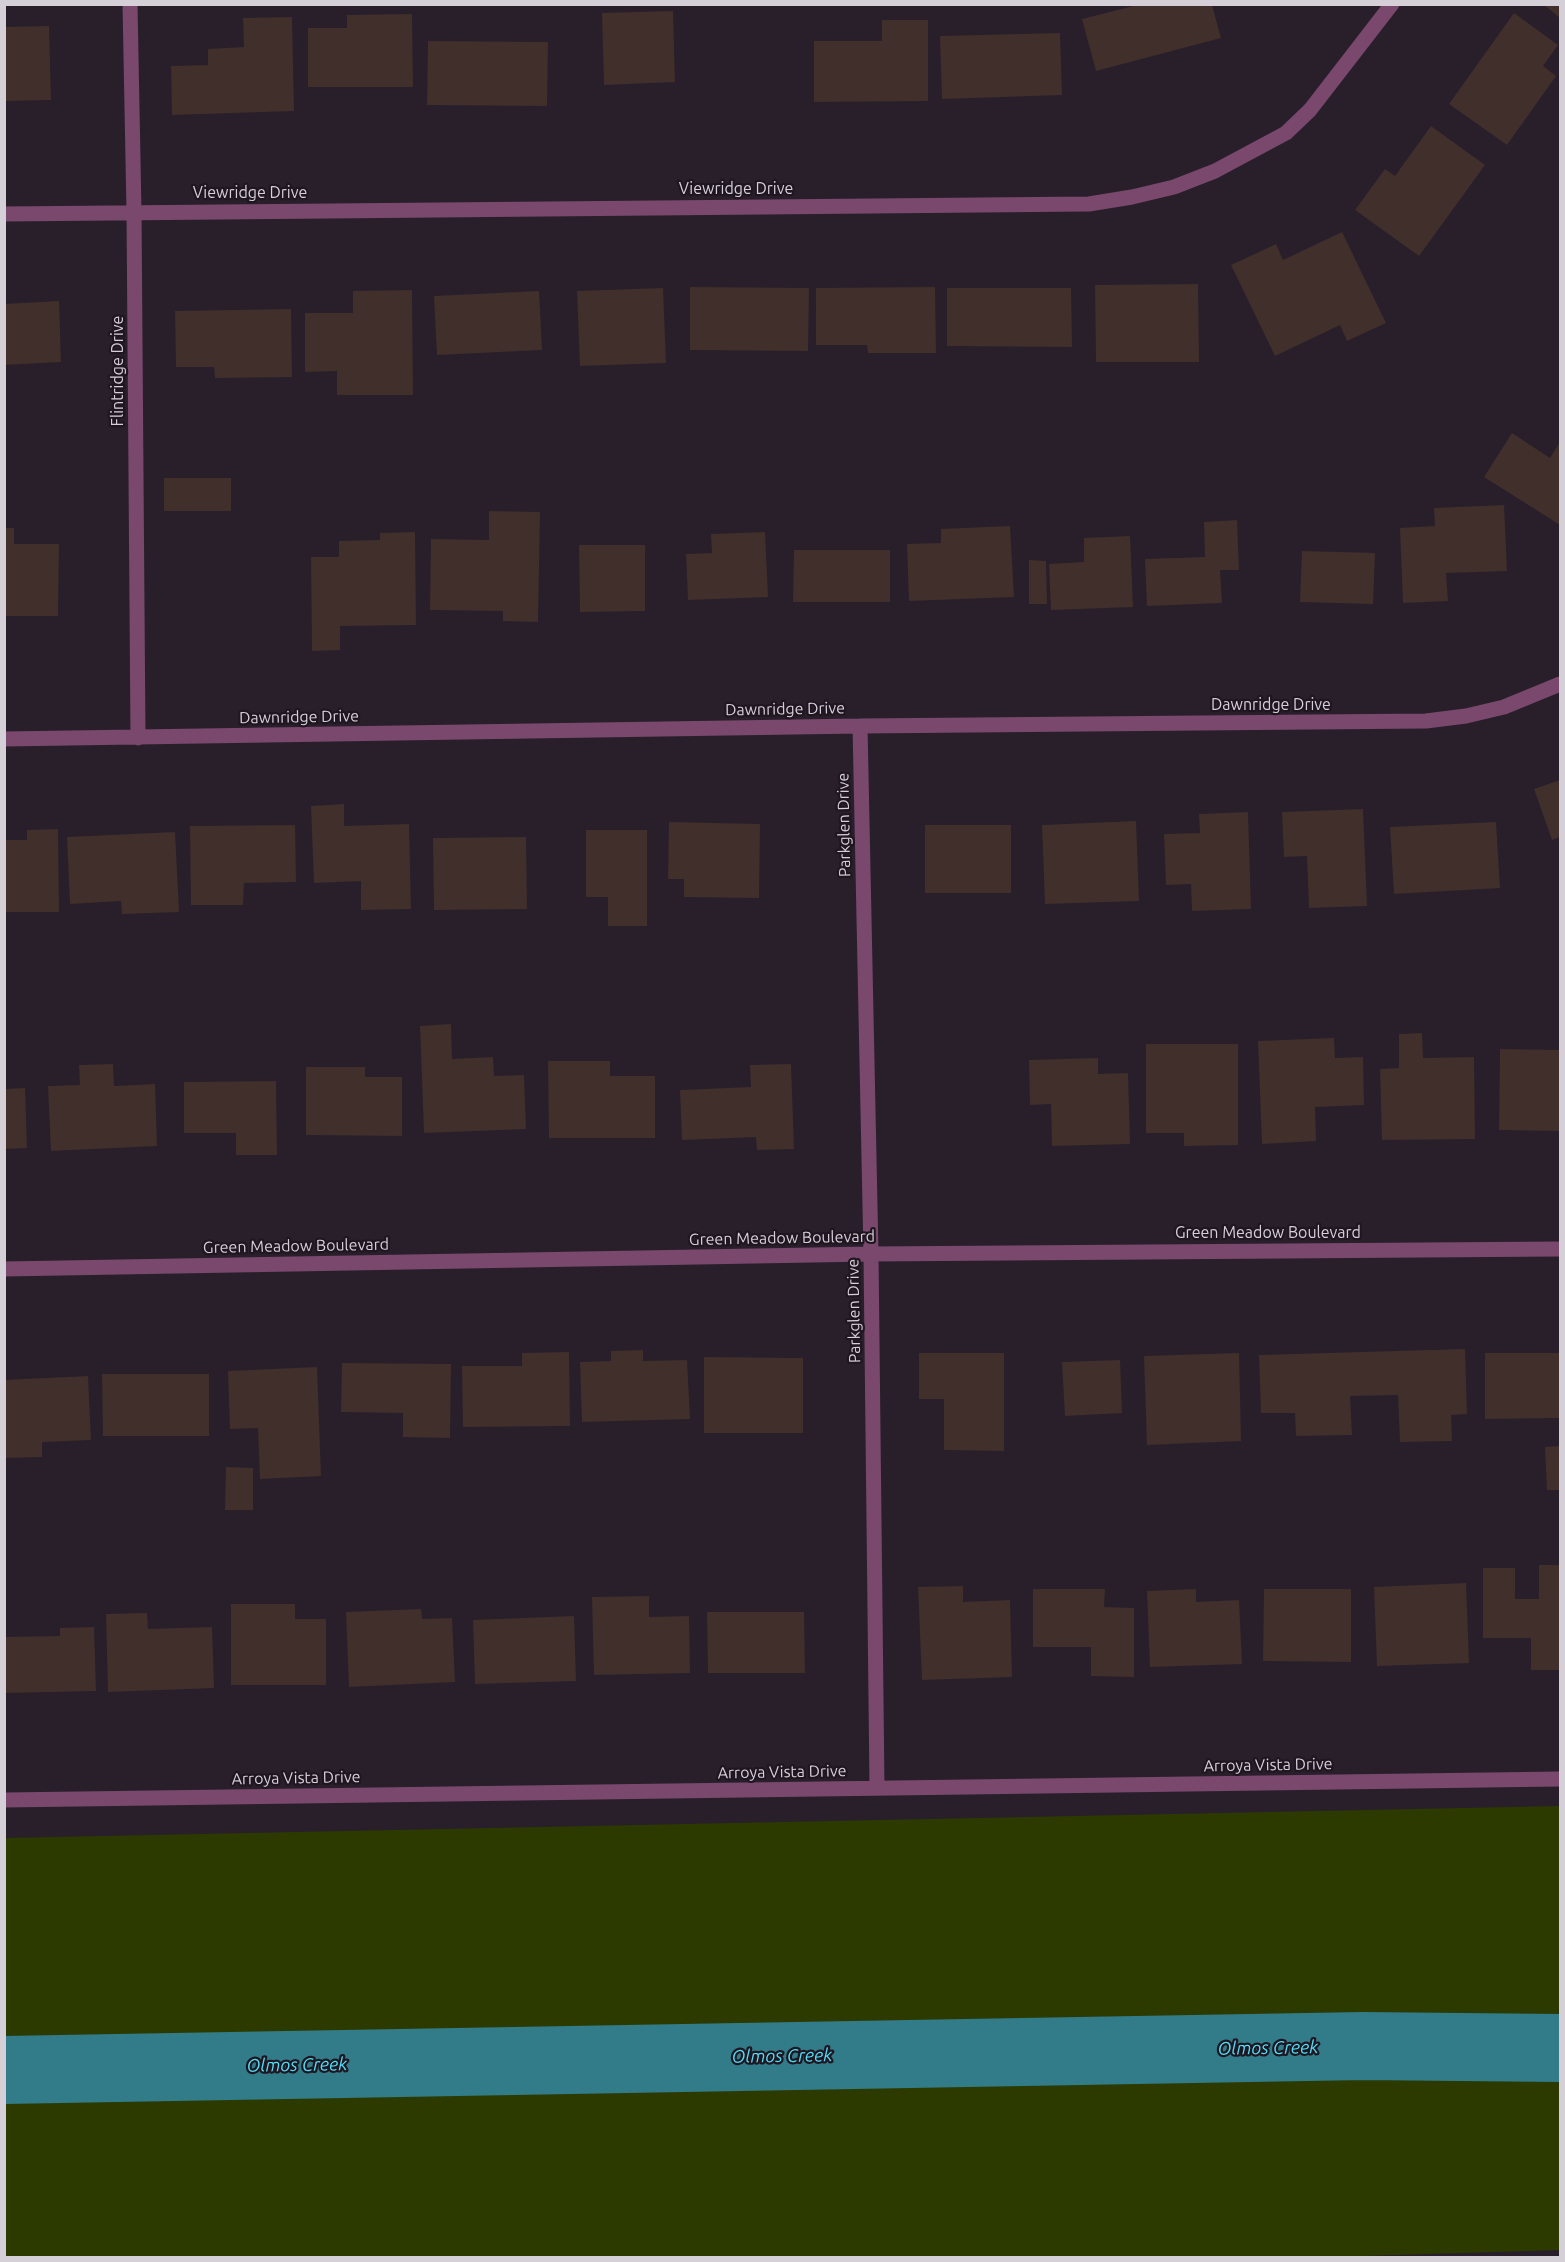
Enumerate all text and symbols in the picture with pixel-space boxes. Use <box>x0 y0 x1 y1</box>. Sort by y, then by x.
street label: Viewridge Drive <box>679 179 793 199</box>
street label: Viewridge Drive <box>193 183 307 203</box>
street label: Flintridge Drive <box>108 316 128 426</box>
street label: Dawnridge Drive <box>1211 695 1331 715</box>
street label: Dawnridge Drive <box>725 698 845 720</box>
street label: Dawnridge Drive <box>239 706 359 728</box>
street label: Parkglen Drive <box>833 773 855 877</box>
street label: Green Meadow Boulevard <box>1175 1223 1361 1243</box>
street label: Green Meadow Boulevard <box>689 1227 875 1249</box>
street label: Green Meadow Boulevard <box>203 1235 389 1257</box>
street label: Parkglen Drive <box>843 1259 865 1363</box>
street label: Arroya Vista Drive <box>1203 1754 1333 1776</box>
street label: Arroya Vista Drive <box>717 1761 847 1783</box>
street label: Arroya Vista Drive <box>231 1767 361 1789</box>
water label: Olmos Creek <box>1217 2036 1319 2060</box>
water label: Olmos Creek <box>731 2044 833 2068</box>
water label: Olmos Creek <box>246 2053 348 2077</box>

